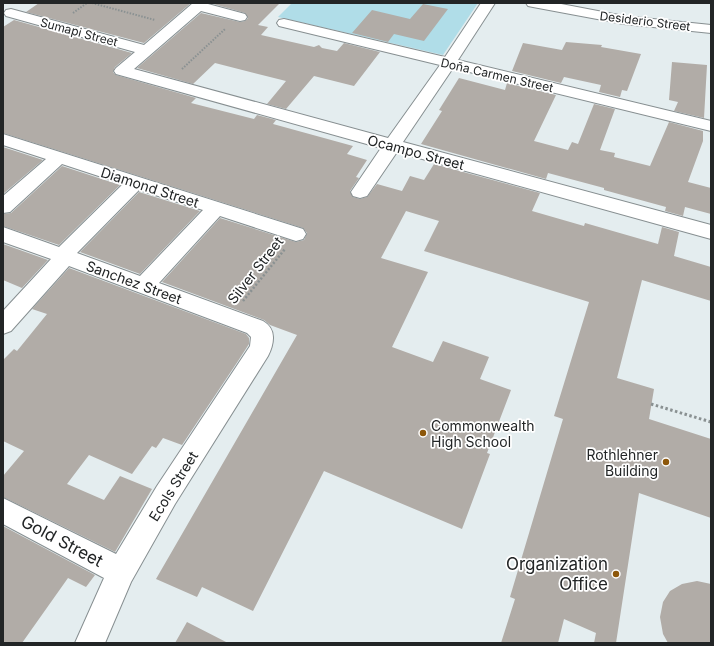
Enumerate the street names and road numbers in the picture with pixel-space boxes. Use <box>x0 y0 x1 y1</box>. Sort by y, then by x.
street label: Desiderio Street <box>599 8 691 34</box>
street label: Sumapi Street <box>39 14 119 50</box>
street label: Doña Carmen Street <box>439 55 555 95</box>
street label: Ocampo Street <box>366 131 467 173</box>
street label: Diamond Street <box>99 163 202 211</box>
street label: Silver Street <box>224 233 287 307</box>
street label: Sanchez Street <box>84 257 185 307</box>
street label: Ecols Street <box>145 448 201 524</box>
street label: Gold Street <box>18 511 107 571</box>

